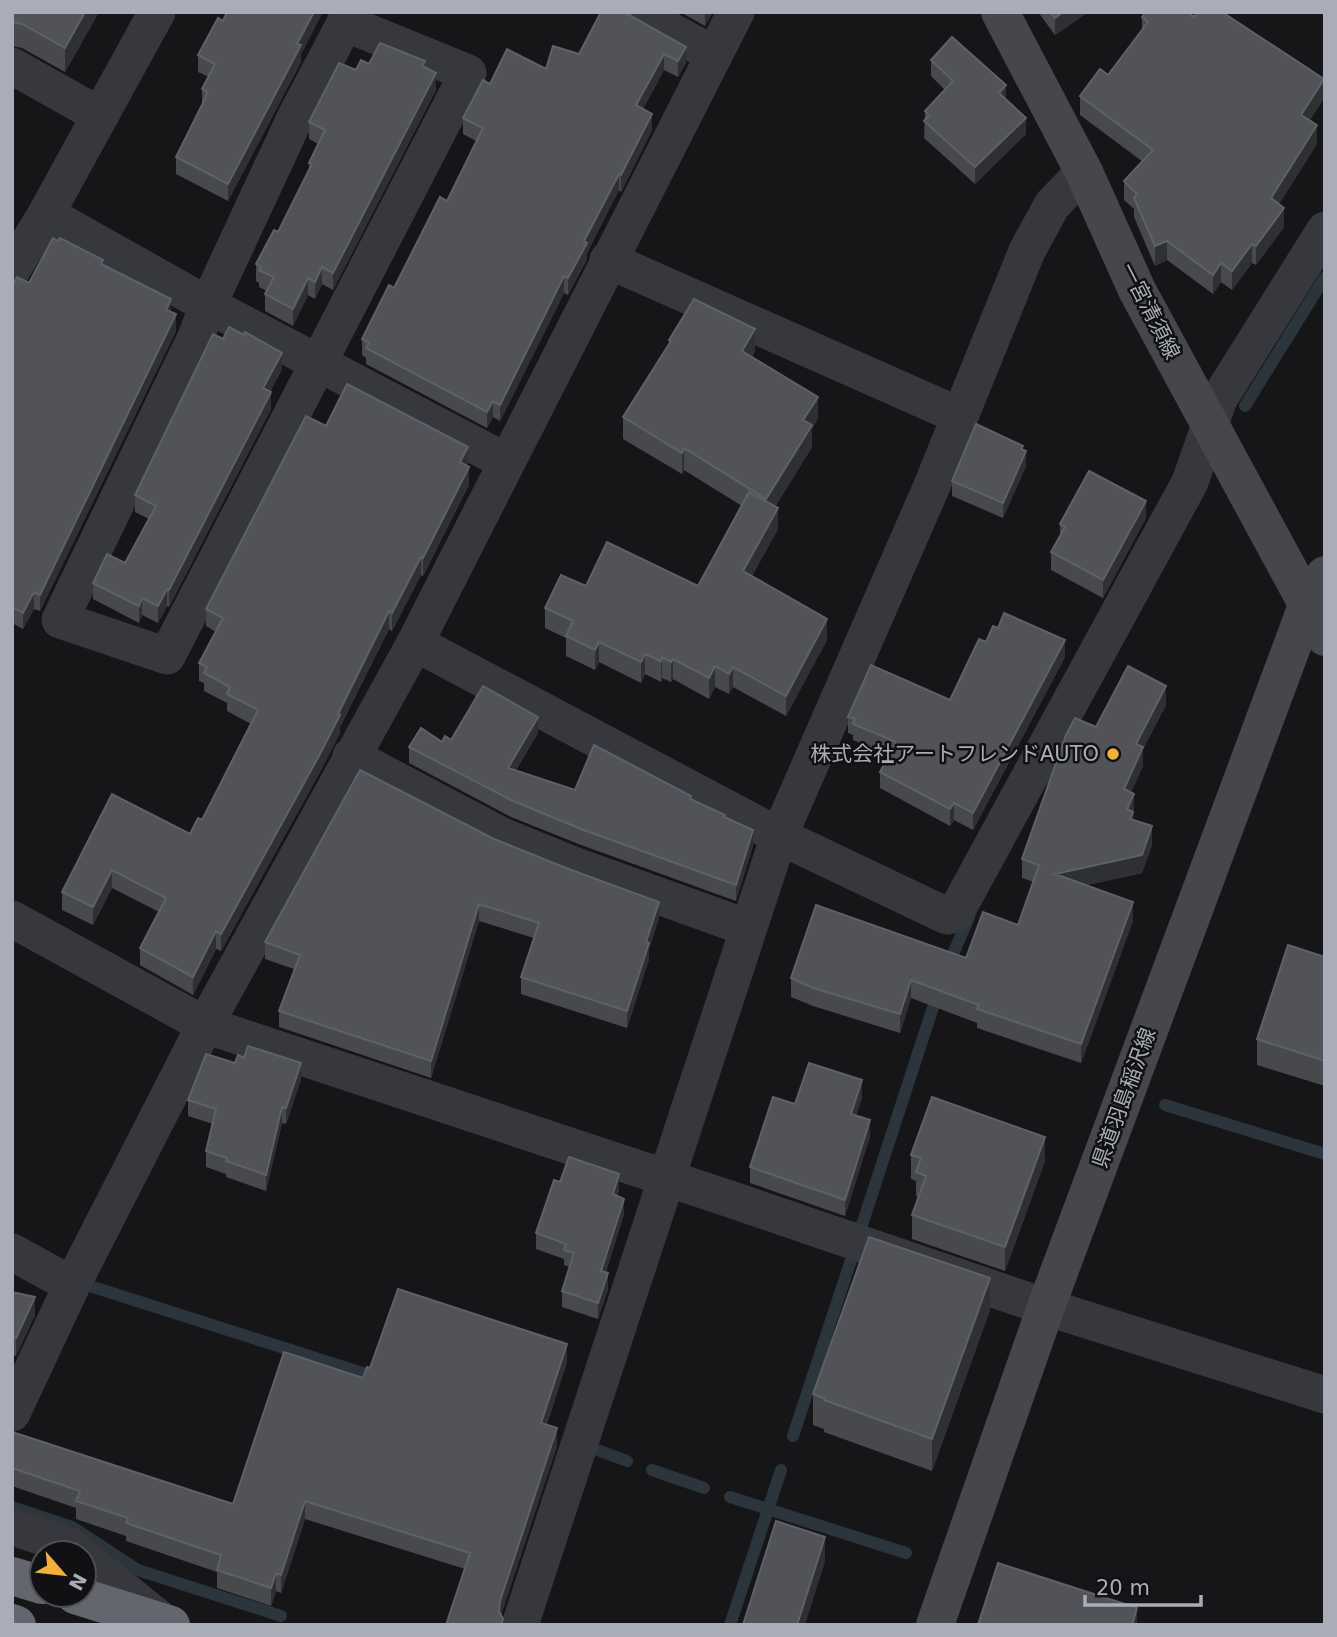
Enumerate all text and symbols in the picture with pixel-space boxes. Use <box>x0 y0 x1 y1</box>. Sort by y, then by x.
street label: 一宮清須線 <box>1115 259 1185 363</box>
place label: 株式会社アートフレンドAUTO <box>810 742 1099 766</box>
marker: 株式会社アートフレンドAUTO <box>1105 746 1121 762</box>
street label: 県道羽島稲沢線 <box>1088 1025 1160 1171</box>
north arrow <box>28 1539 98 1609</box>
scale bar <box>1085 1564 1200 1608</box>
text: N <box>65 1570 91 1594</box>
text: 20 m <box>1096 1576 1150 1600</box>

